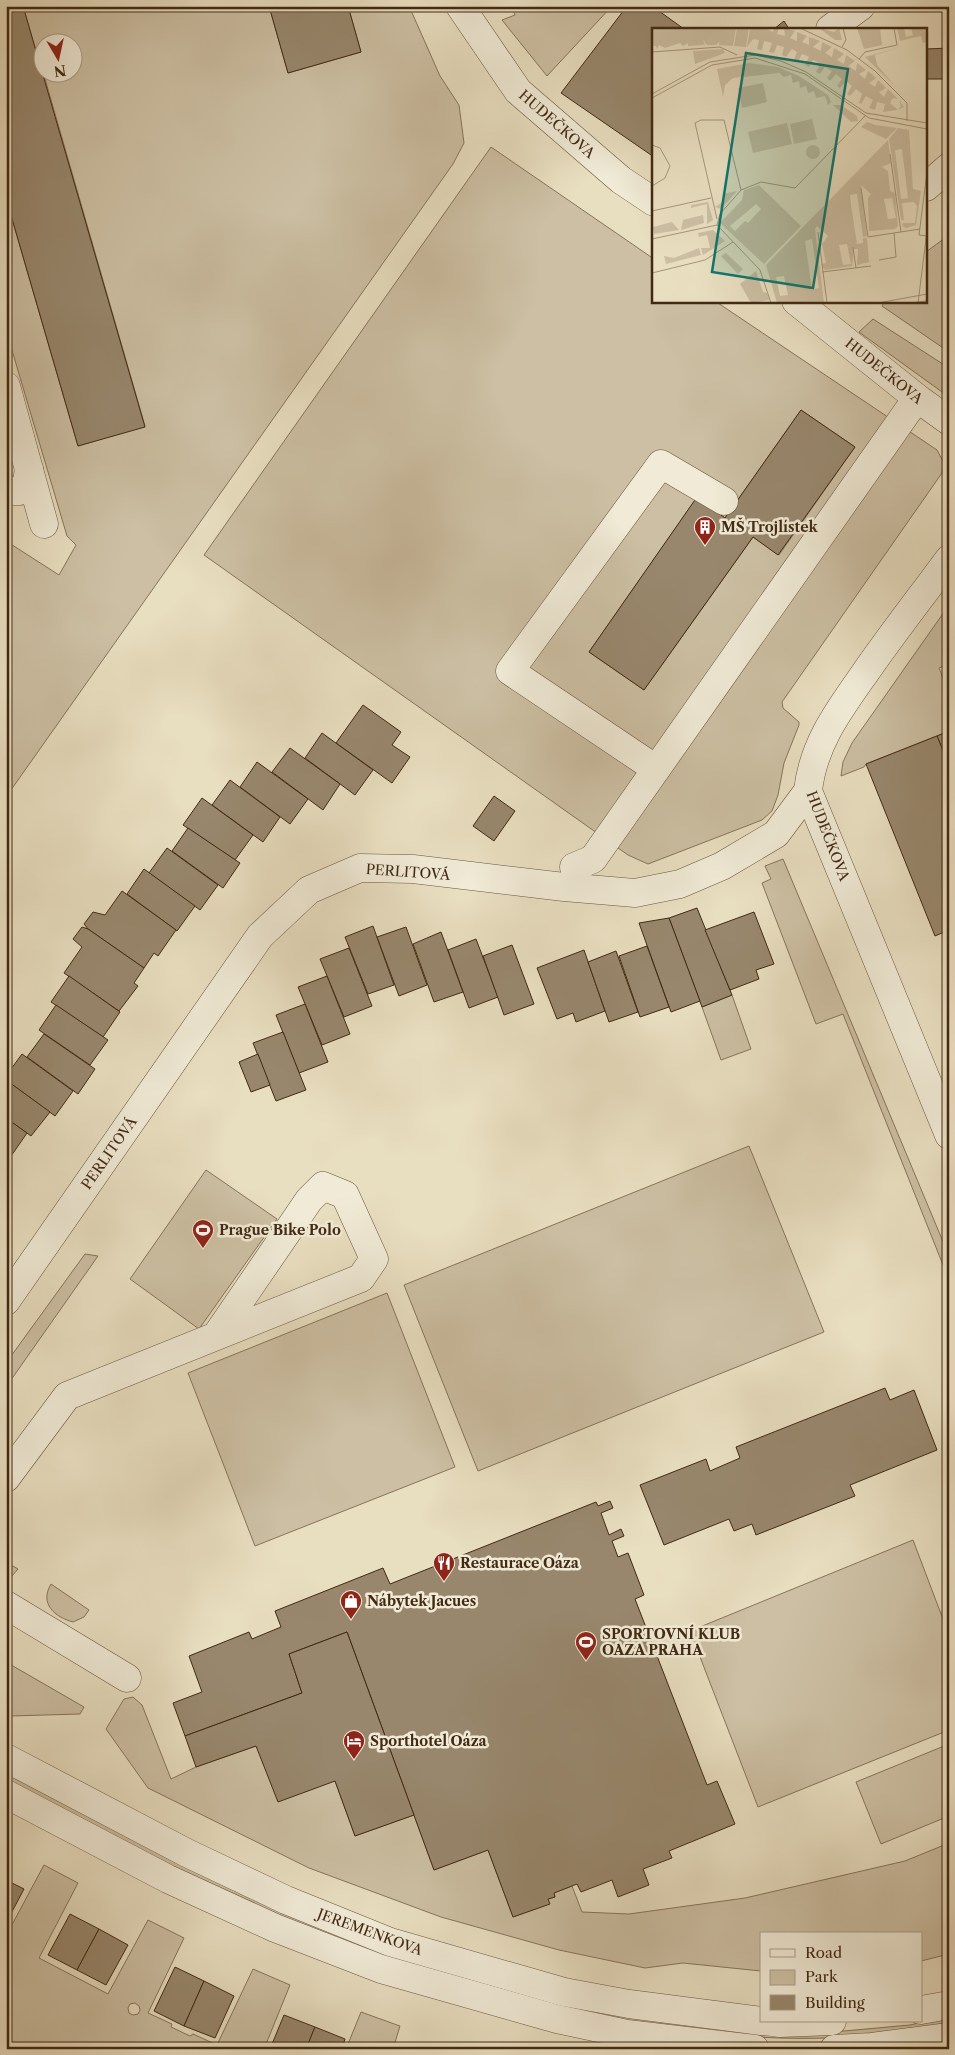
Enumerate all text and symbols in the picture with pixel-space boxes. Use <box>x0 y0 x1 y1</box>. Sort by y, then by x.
inset map <box>652 28 928 302</box>
north arrow <box>32 32 82 82</box>
text: N <box>53 61 67 81</box>
street label: HUDEČKOVA <box>515 85 600 162</box>
street label: HUDEČKOVA <box>841 333 928 408</box>
building icon: MŠ Trojlístek <box>693 515 717 546</box>
place label: MŠ Trojlístek <box>721 517 819 536</box>
street label: HUDEČKOVA <box>803 788 855 884</box>
street label: PERLITOVÁ <box>365 860 451 884</box>
street label: PERLITOVÁ <box>77 1113 141 1193</box>
sports icon: Prague Bike Polo <box>191 1218 215 1249</box>
place label: Prague Bike Polo <box>219 1221 341 1239</box>
restaurant icon: Restaurace Oáza <box>432 1551 456 1582</box>
place label: Restaurace Oáza <box>460 1554 580 1572</box>
shop icon: Nábytek Jacues <box>339 1589 363 1620</box>
place label: Nábytek Jacues <box>367 1592 476 1610</box>
place label: SPORTOVNÍ KLUB OAZA PRAHA <box>602 1624 740 1659</box>
sports icon: SPORTOVNÍ KLUB OAZA PRAHA <box>574 1630 598 1661</box>
hotel icon: Sporthotel Oáza <box>342 1729 366 1760</box>
place label: Sporthotel Oáza <box>370 1732 488 1750</box>
street label: JEREMENKOVA <box>313 1904 426 1960</box>
legend <box>760 1932 922 2022</box>
text: Road <box>805 1943 842 1962</box>
text: Park <box>805 1967 839 1986</box>
text: Building <box>805 1993 865 2012</box>

